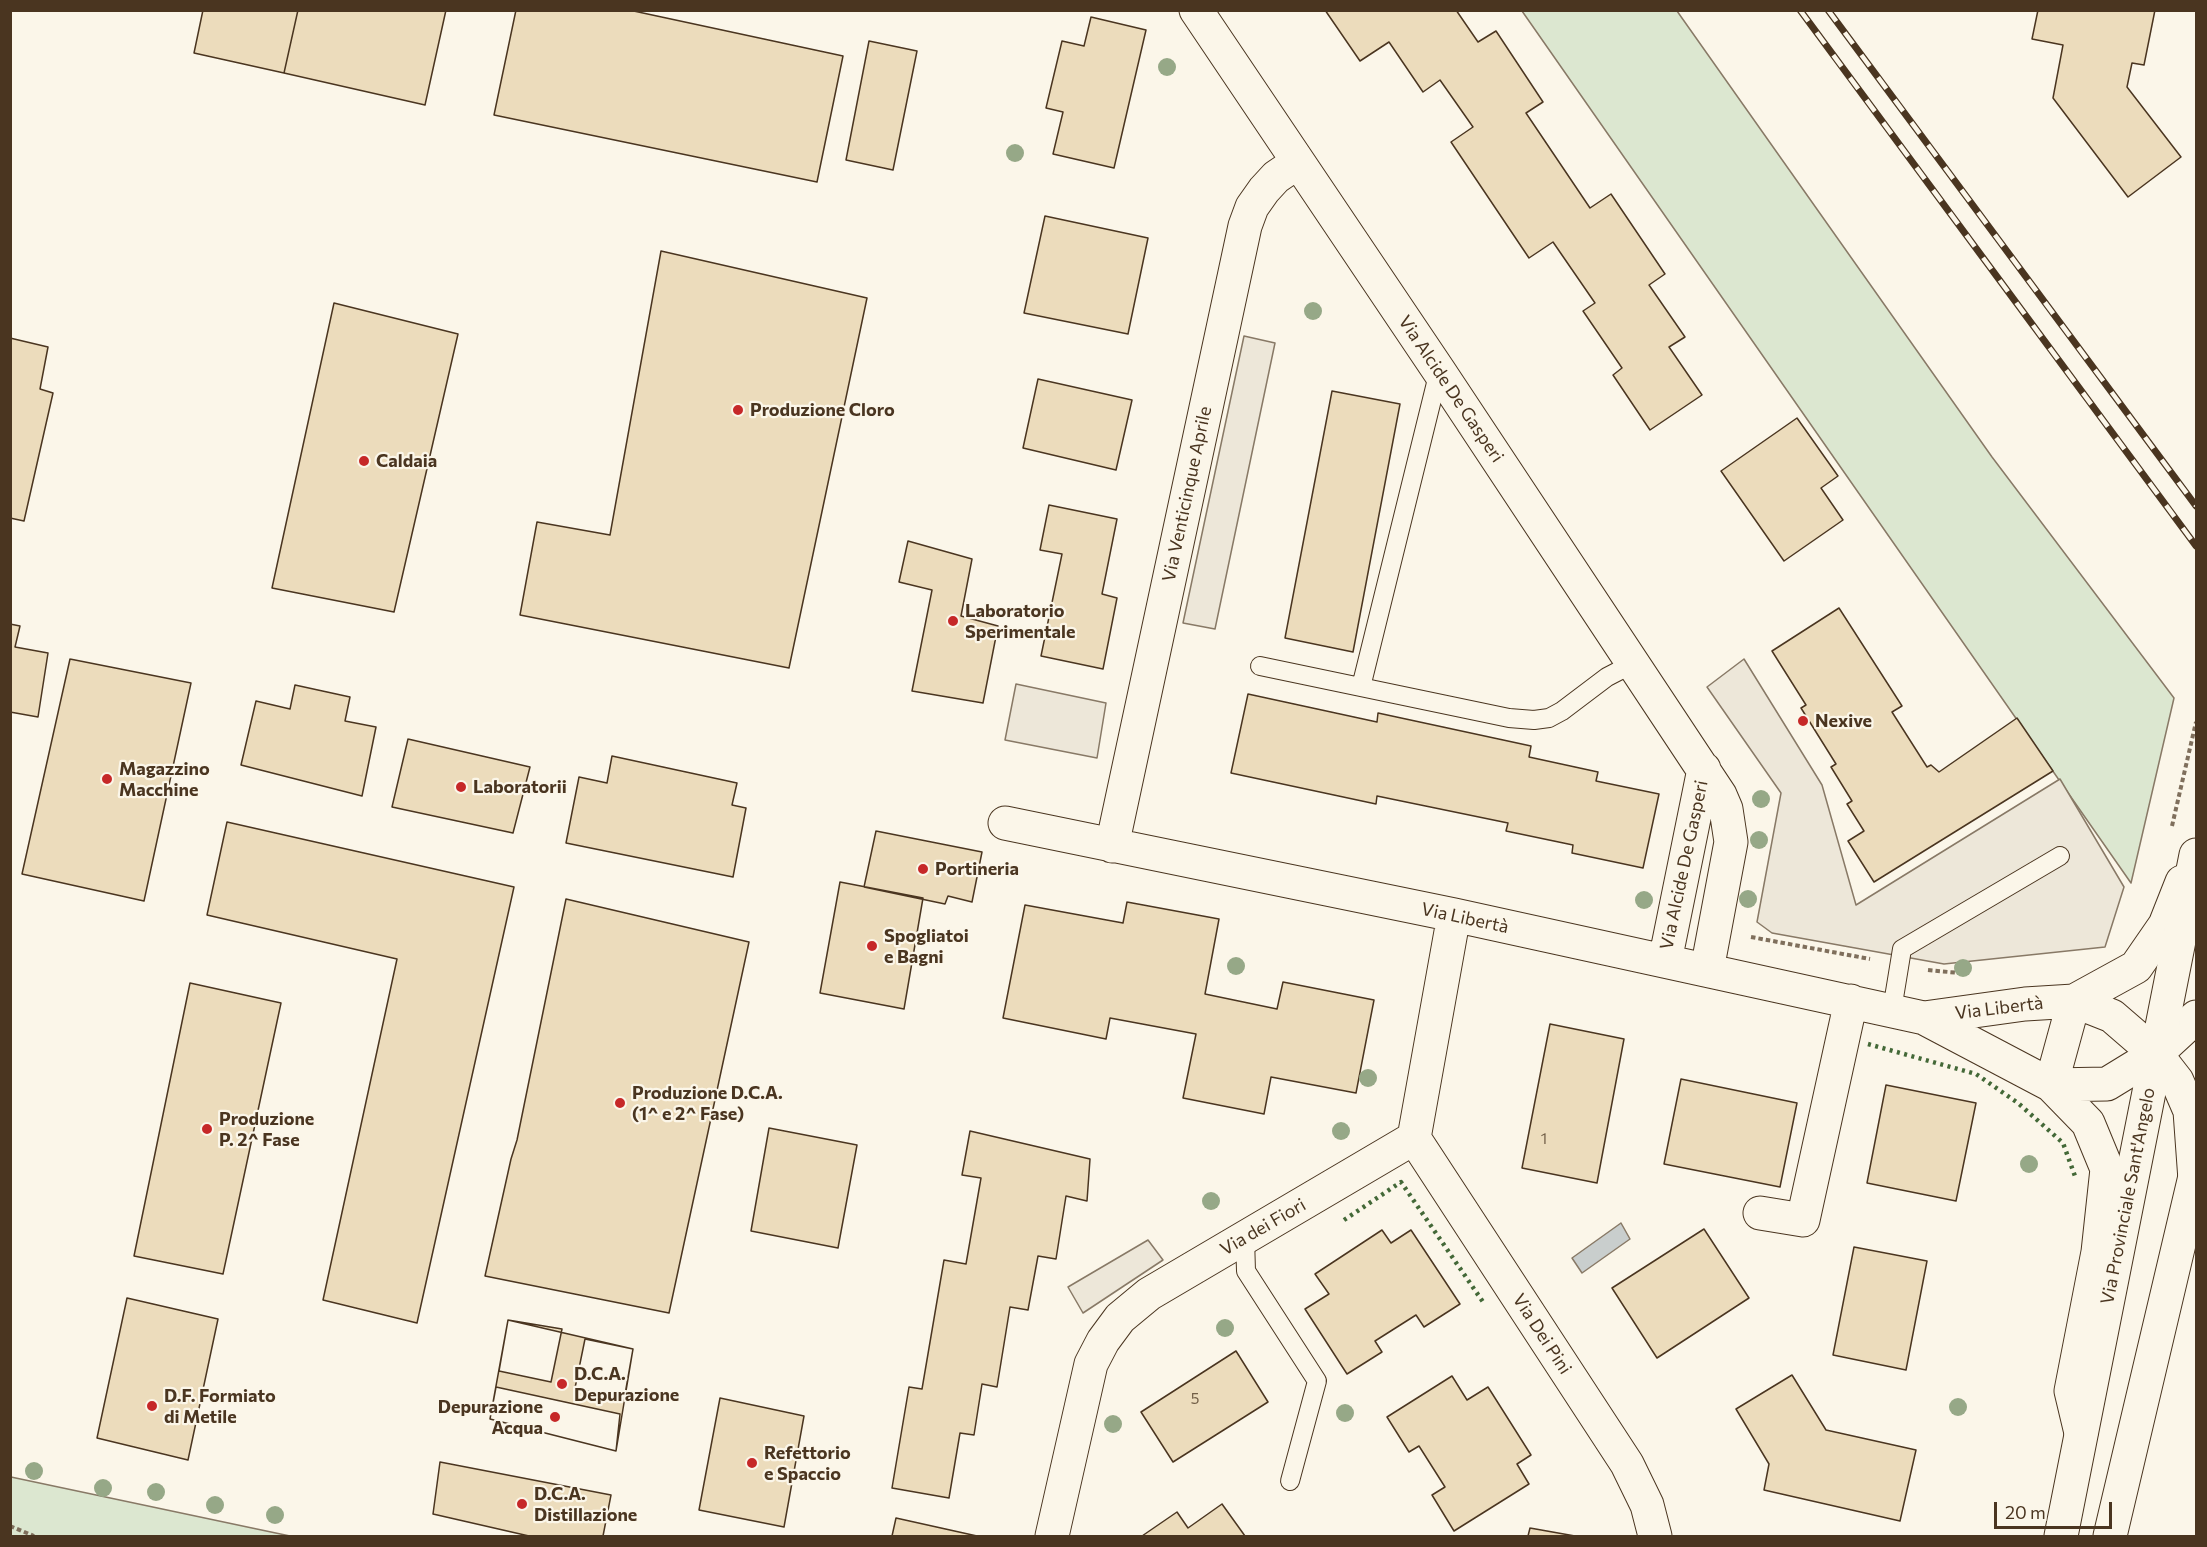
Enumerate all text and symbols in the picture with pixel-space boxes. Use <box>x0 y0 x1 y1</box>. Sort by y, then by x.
street label: Via Alcide De Gasperi <box>1394 311 1508 467</box>
place label: Produzione Cloro <box>750 399 895 421</box>
marker: Produzione Cloro <box>731 403 745 417</box>
street label: Via Venticinque Aprile <box>1158 404 1216 584</box>
place label: Caldaia <box>376 450 437 472</box>
marker: Caldaia <box>357 454 371 468</box>
place label: Laboratorio Sperimentale <box>965 600 1075 642</box>
marker: Laboratorio Sperimentale <box>946 614 960 628</box>
place label: Nexive <box>1815 710 1872 732</box>
marker: Nexive <box>1796 714 1810 728</box>
place label: Magazzino Macchine <box>119 758 210 800</box>
marker: Magazzino Macchine <box>100 772 114 786</box>
place label: Laboratorii <box>473 776 567 798</box>
street label: Via Alcide De Gasperi <box>1655 778 1713 952</box>
marker: Laboratorii <box>454 780 468 794</box>
place label: Portineria <box>935 858 1019 880</box>
marker: Portineria <box>916 862 930 876</box>
street label: Via Libertà <box>1419 898 1511 938</box>
place label: Spogliatoi e Bagni <box>884 925 969 968</box>
marker: Spogliatoi e Bagni <box>865 939 879 953</box>
street label: Via Libertà <box>1954 992 2044 1024</box>
place label: Produzione D.C.A. (1^ e 2^ Fase) <box>632 1082 783 1124</box>
street label: Via Provinciale Sant'Angelo <box>2096 1086 2160 1306</box>
marker: Produzione D.C.A. (1^ e 2^ Fase) <box>613 1096 627 1110</box>
place label: Produzione P. 2^ Fase <box>219 1108 314 1150</box>
marker: Produzione P. 2^ Fase <box>200 1122 214 1136</box>
house number: 1 <box>1541 1130 1547 1148</box>
street label: Via dei Fiori <box>1216 1194 1310 1260</box>
street label: Via Dei Pini <box>1508 1290 1576 1378</box>
place label: D.C.A. Depurazione <box>574 1363 679 1406</box>
marker: D.C.A. Depurazione <box>555 1377 569 1391</box>
place label: D.F. Formiato di Metile <box>164 1385 276 1428</box>
house number: 5 <box>1191 1390 1199 1408</box>
place label: Depurazione Acqua <box>438 1396 543 1438</box>
marker: D.F. Formiato di Metile <box>145 1399 159 1413</box>
marker: Depurazione Acqua <box>548 1410 562 1424</box>
place label: Refettorio e Spaccio <box>764 1442 851 1484</box>
marker: Refettorio e Spaccio <box>745 1456 759 1470</box>
place label: D.C.A. Distillazione <box>534 1483 637 1526</box>
scale bar <box>1997 1490 2116 1528</box>
marker: D.C.A. Distillazione <box>515 1497 529 1511</box>
text: 20 m <box>2005 1501 2046 1523</box>

